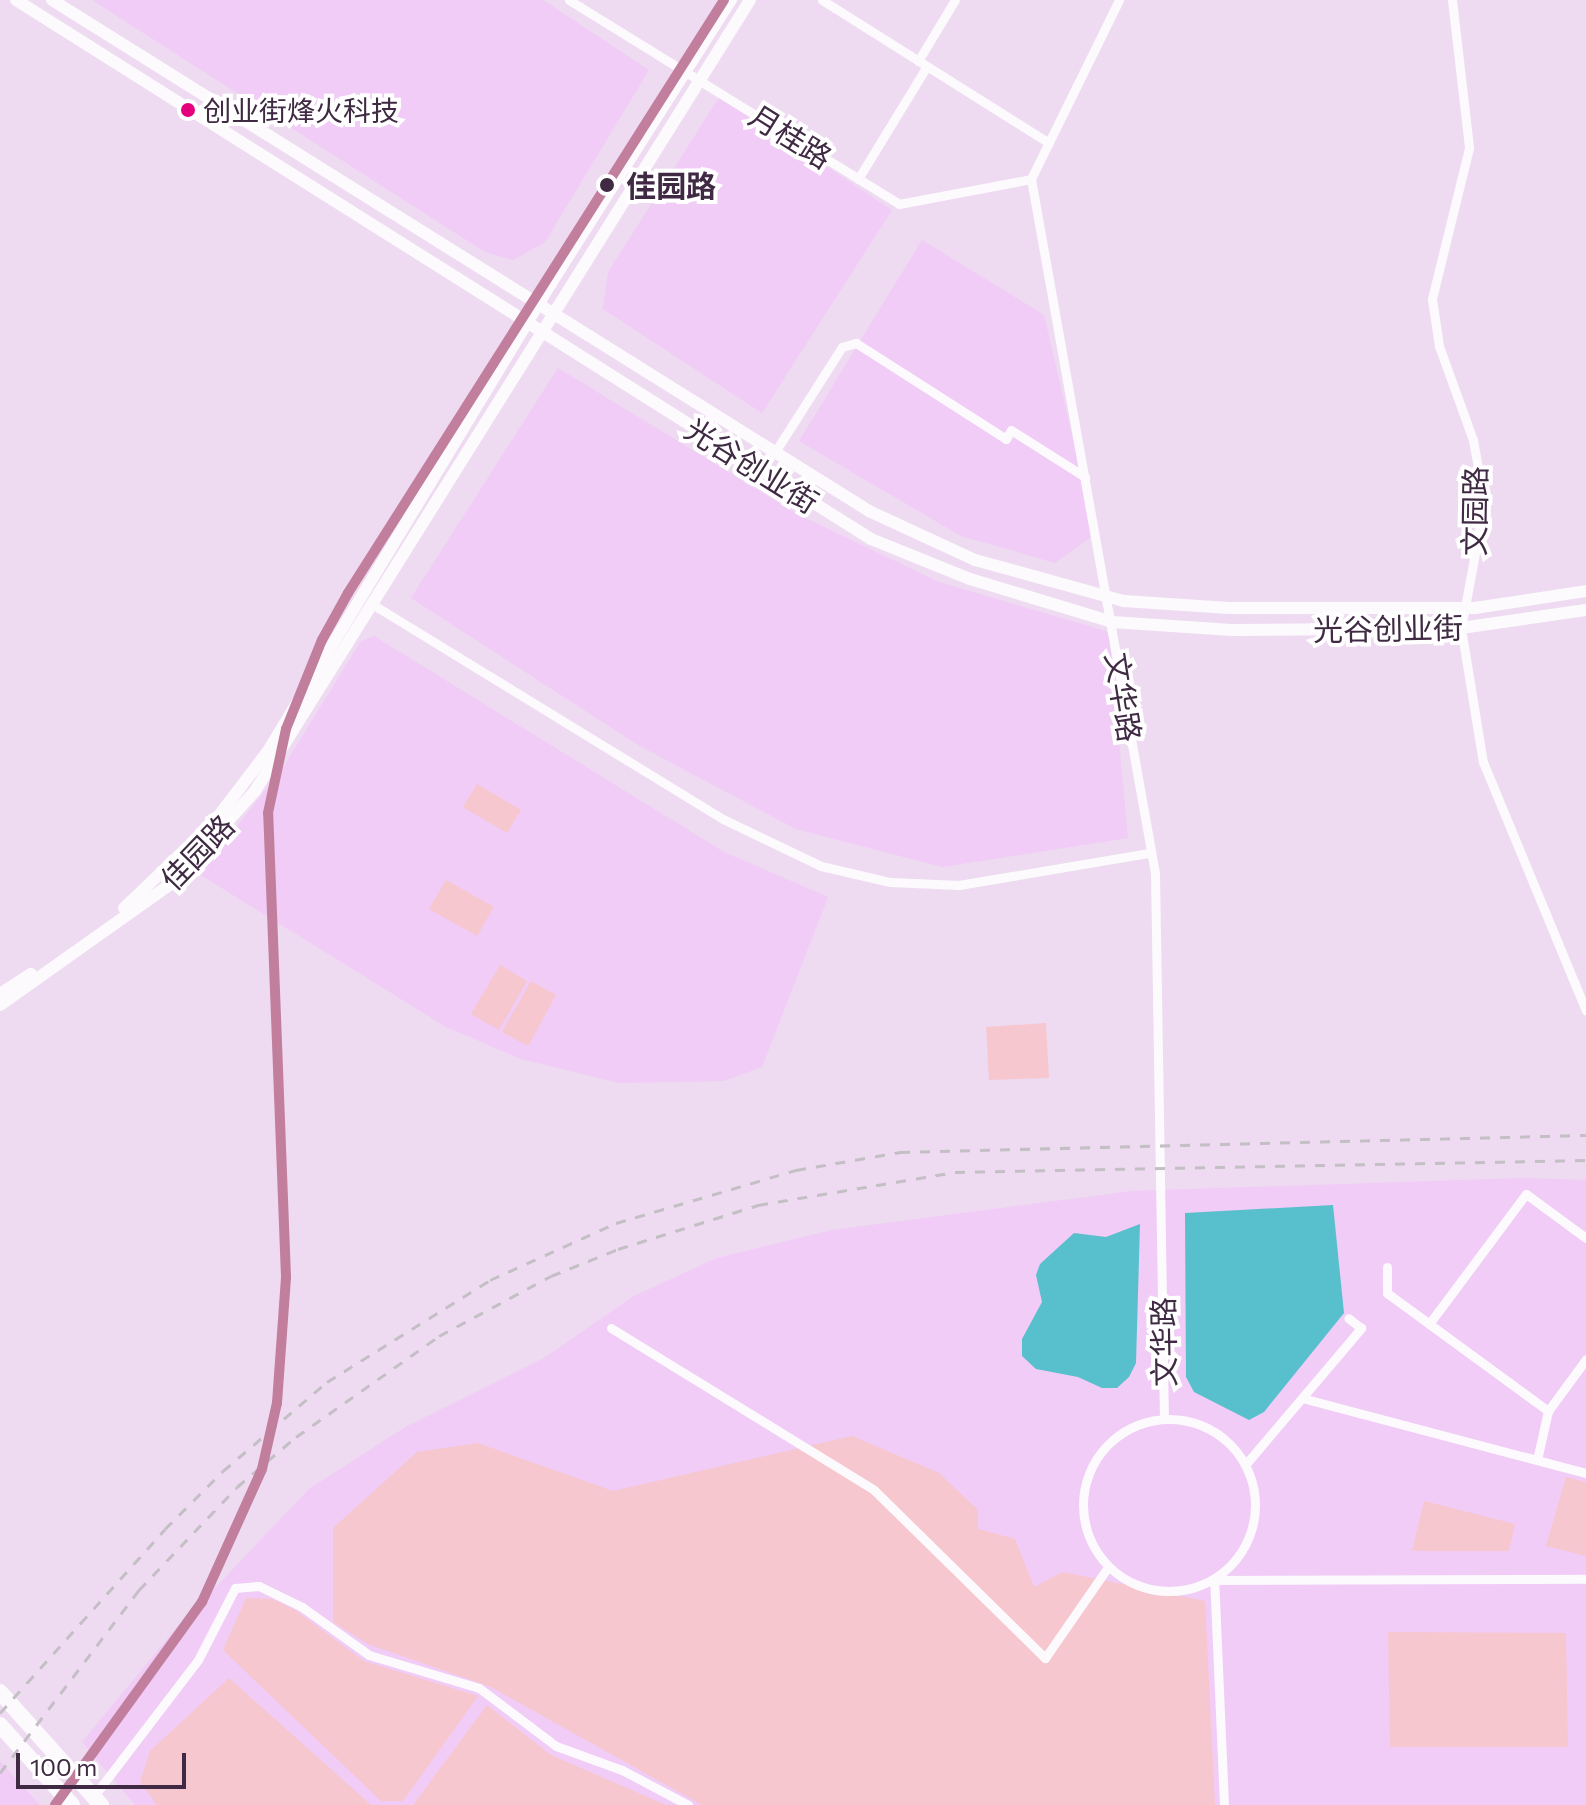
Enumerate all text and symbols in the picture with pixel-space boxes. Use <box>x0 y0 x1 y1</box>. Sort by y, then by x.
place label: 创业街烽火科技 <box>203 93 399 127</box>
street label: 月桂路 <box>743 97 839 175</box>
marker: 创业街烽火科技 <box>180 102 196 118</box>
place label: 佳园路 <box>626 167 716 203</box>
marker: 佳园路 <box>595 173 619 197</box>
street label: 光谷创业街 <box>679 410 825 520</box>
street label: 文园路 <box>1455 466 1493 556</box>
street label: 光谷创业街 <box>1313 609 1463 647</box>
street label: 文华路 <box>1099 650 1149 744</box>
street label: 佳园路 <box>153 807 241 897</box>
street label: 文华路 <box>1144 1297 1182 1387</box>
scale bar <box>20 1737 190 1787</box>
text: 100 m <box>30 1752 97 1781</box>

